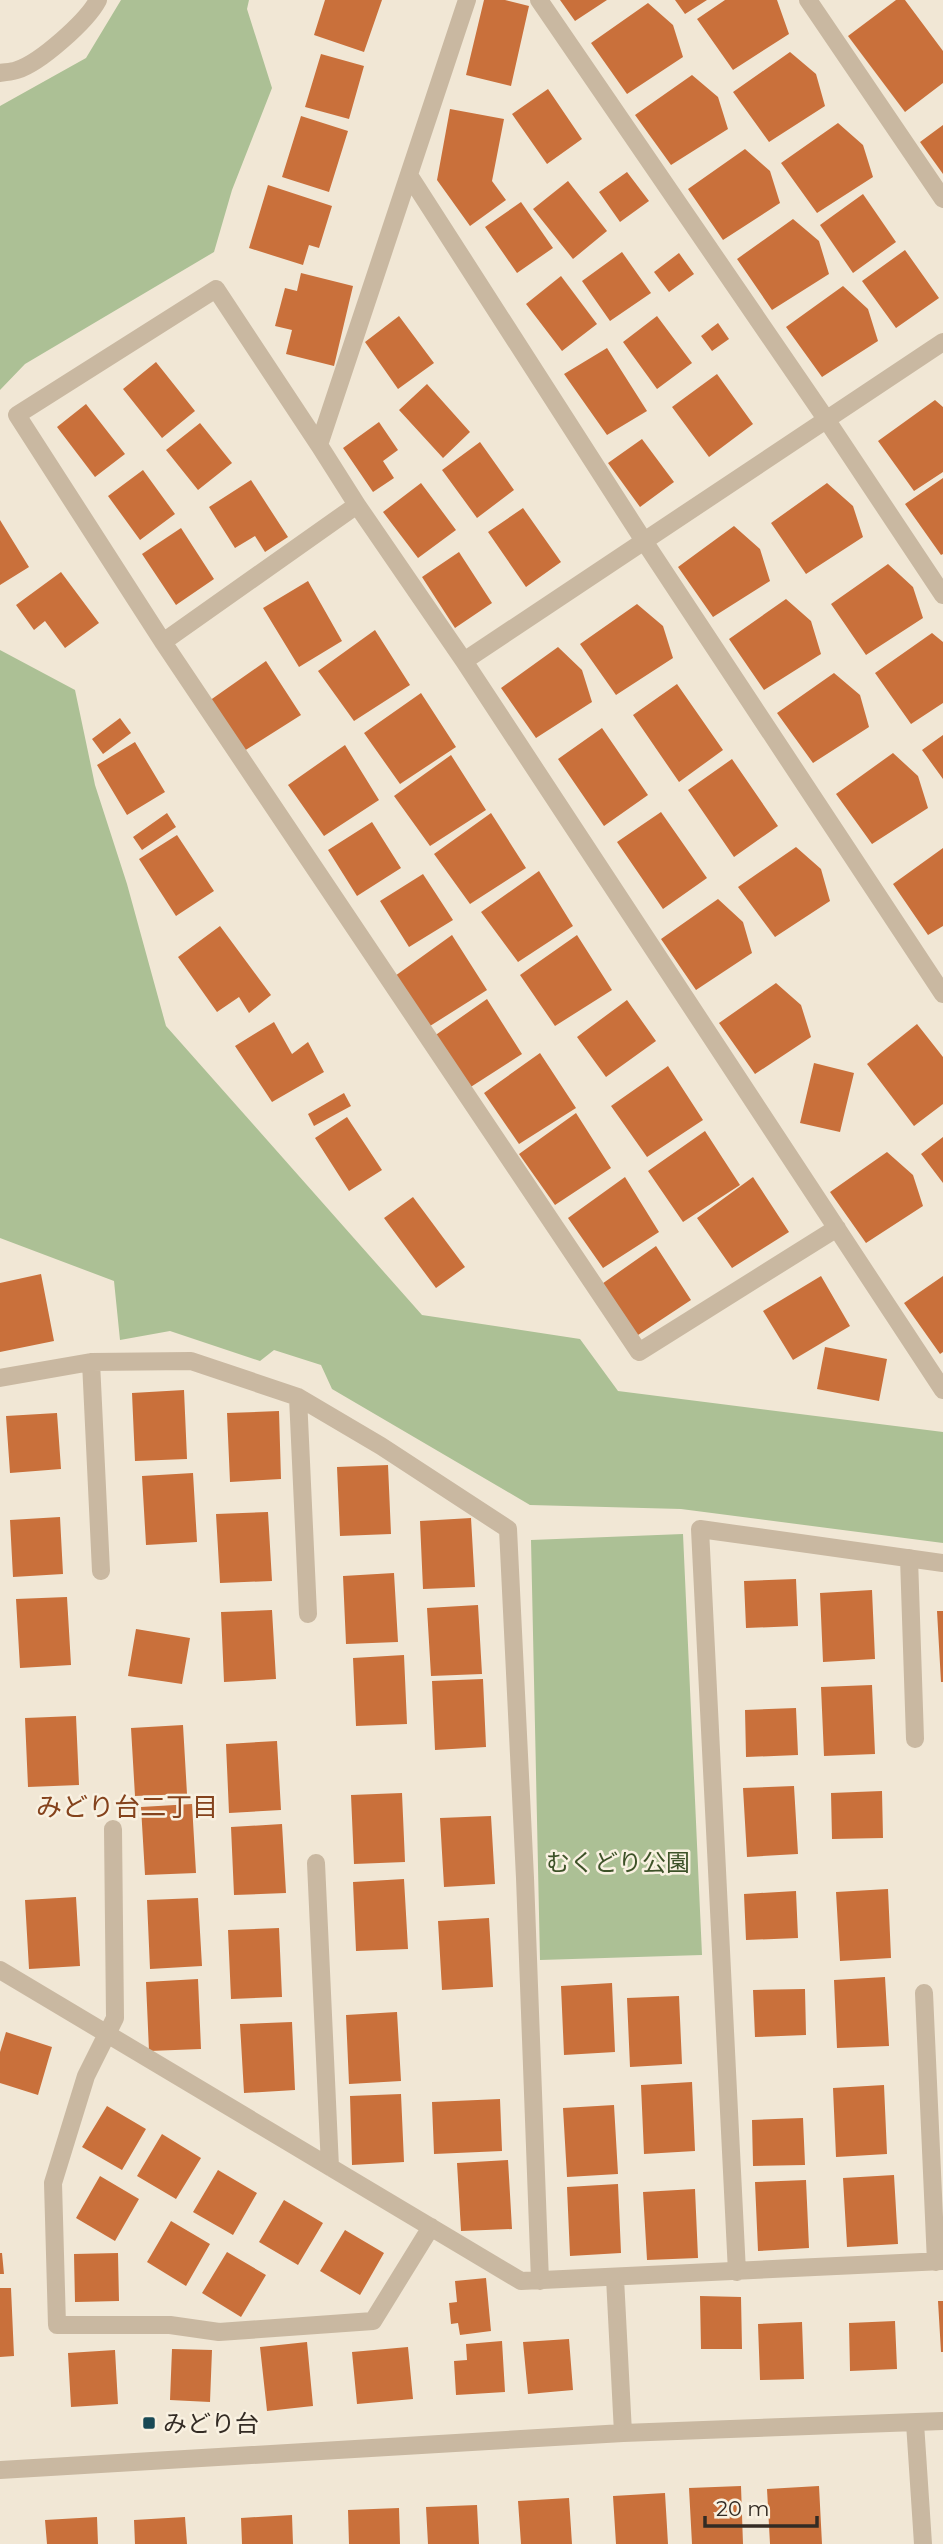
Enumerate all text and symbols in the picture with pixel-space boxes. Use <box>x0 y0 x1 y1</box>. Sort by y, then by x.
district label: みどり台二丁目 <box>36 1791 218 1823</box>
park label: むくどり公園 <box>546 1848 690 1877</box>
place label: みどり台 <box>163 2409 259 2438</box>
marker: みどり台 <box>141 2415 157 2431</box>
scale bar <box>705 2484 817 2528</box>
text: 20 m <box>716 2496 770 2521</box>

